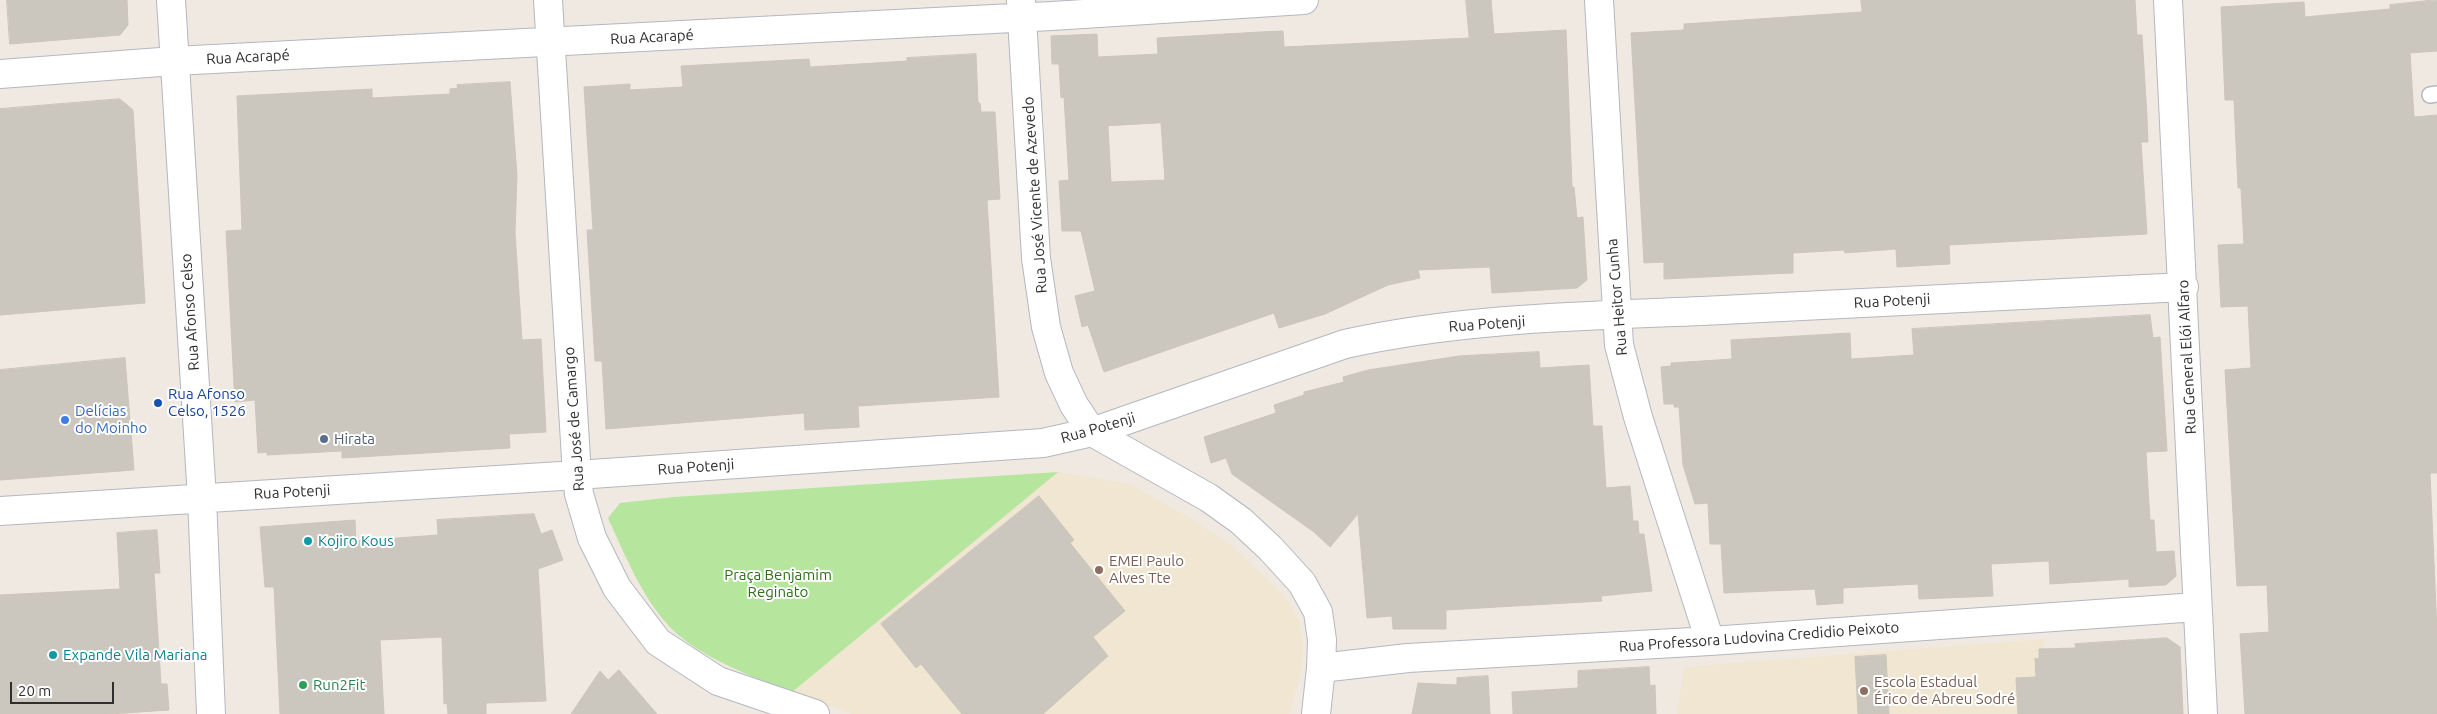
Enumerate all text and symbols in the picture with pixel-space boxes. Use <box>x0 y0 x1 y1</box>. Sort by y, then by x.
street label: Rua Acarapé <box>610 26 694 48</box>
street label: Rua Acarapé <box>206 46 290 68</box>
street label: Rua José Vicente de Azevedo <box>1019 96 1051 294</box>
street label: Rua Heitor Cunha <box>1603 238 1631 356</box>
street label: Rua Afonso Celso <box>177 253 203 371</box>
street label: Rua General Elói Alfaro <box>2174 279 2200 435</box>
street label: Rua Potenji <box>1853 290 1931 312</box>
street label: Rua Potenji <box>1448 312 1526 336</box>
street label: Rua José de Camargo <box>560 346 588 492</box>
place label: Rua Afonso Celso, 1526 <box>168 385 246 420</box>
marker: Rua Afonso Celso, 1526 <box>152 397 164 409</box>
place label: Delícias do Moinho <box>75 402 147 437</box>
street label: Rua Potenji <box>1059 409 1137 447</box>
marker: Delícias do Moinho <box>59 414 71 426</box>
place label: Hirata <box>334 430 375 448</box>
marker: Hirata <box>318 433 330 445</box>
street label: Rua Potenji <box>657 455 735 479</box>
street label: Rua Potenji <box>253 481 331 503</box>
place label: Kojiro Kous <box>318 532 394 550</box>
marker: Kojiro Kous <box>302 535 314 547</box>
place label: EMEI Paulo Alves Tte <box>1109 552 1184 587</box>
marker: EMEI Paulo Alves Tte <box>1093 564 1105 576</box>
park label: Praça Benjamim Reginato <box>724 566 832 601</box>
street label: Rua Professora Ludovina Credidio Peixoto <box>1618 618 1900 656</box>
place label: Expande Vila Mariana <box>63 646 207 664</box>
marker: Expande Vila Mariana <box>47 649 59 661</box>
scale bar <box>12 672 116 704</box>
place label: Escola Estadual Érico de Abreu Sodré <box>1874 673 2015 708</box>
place label: Run2Fit <box>313 676 365 694</box>
marker: Run2Fit <box>297 679 309 691</box>
text: 20 m <box>18 682 51 699</box>
marker: Escola Estadual Érico de Abreu Sodré <box>1858 685 1870 697</box>

